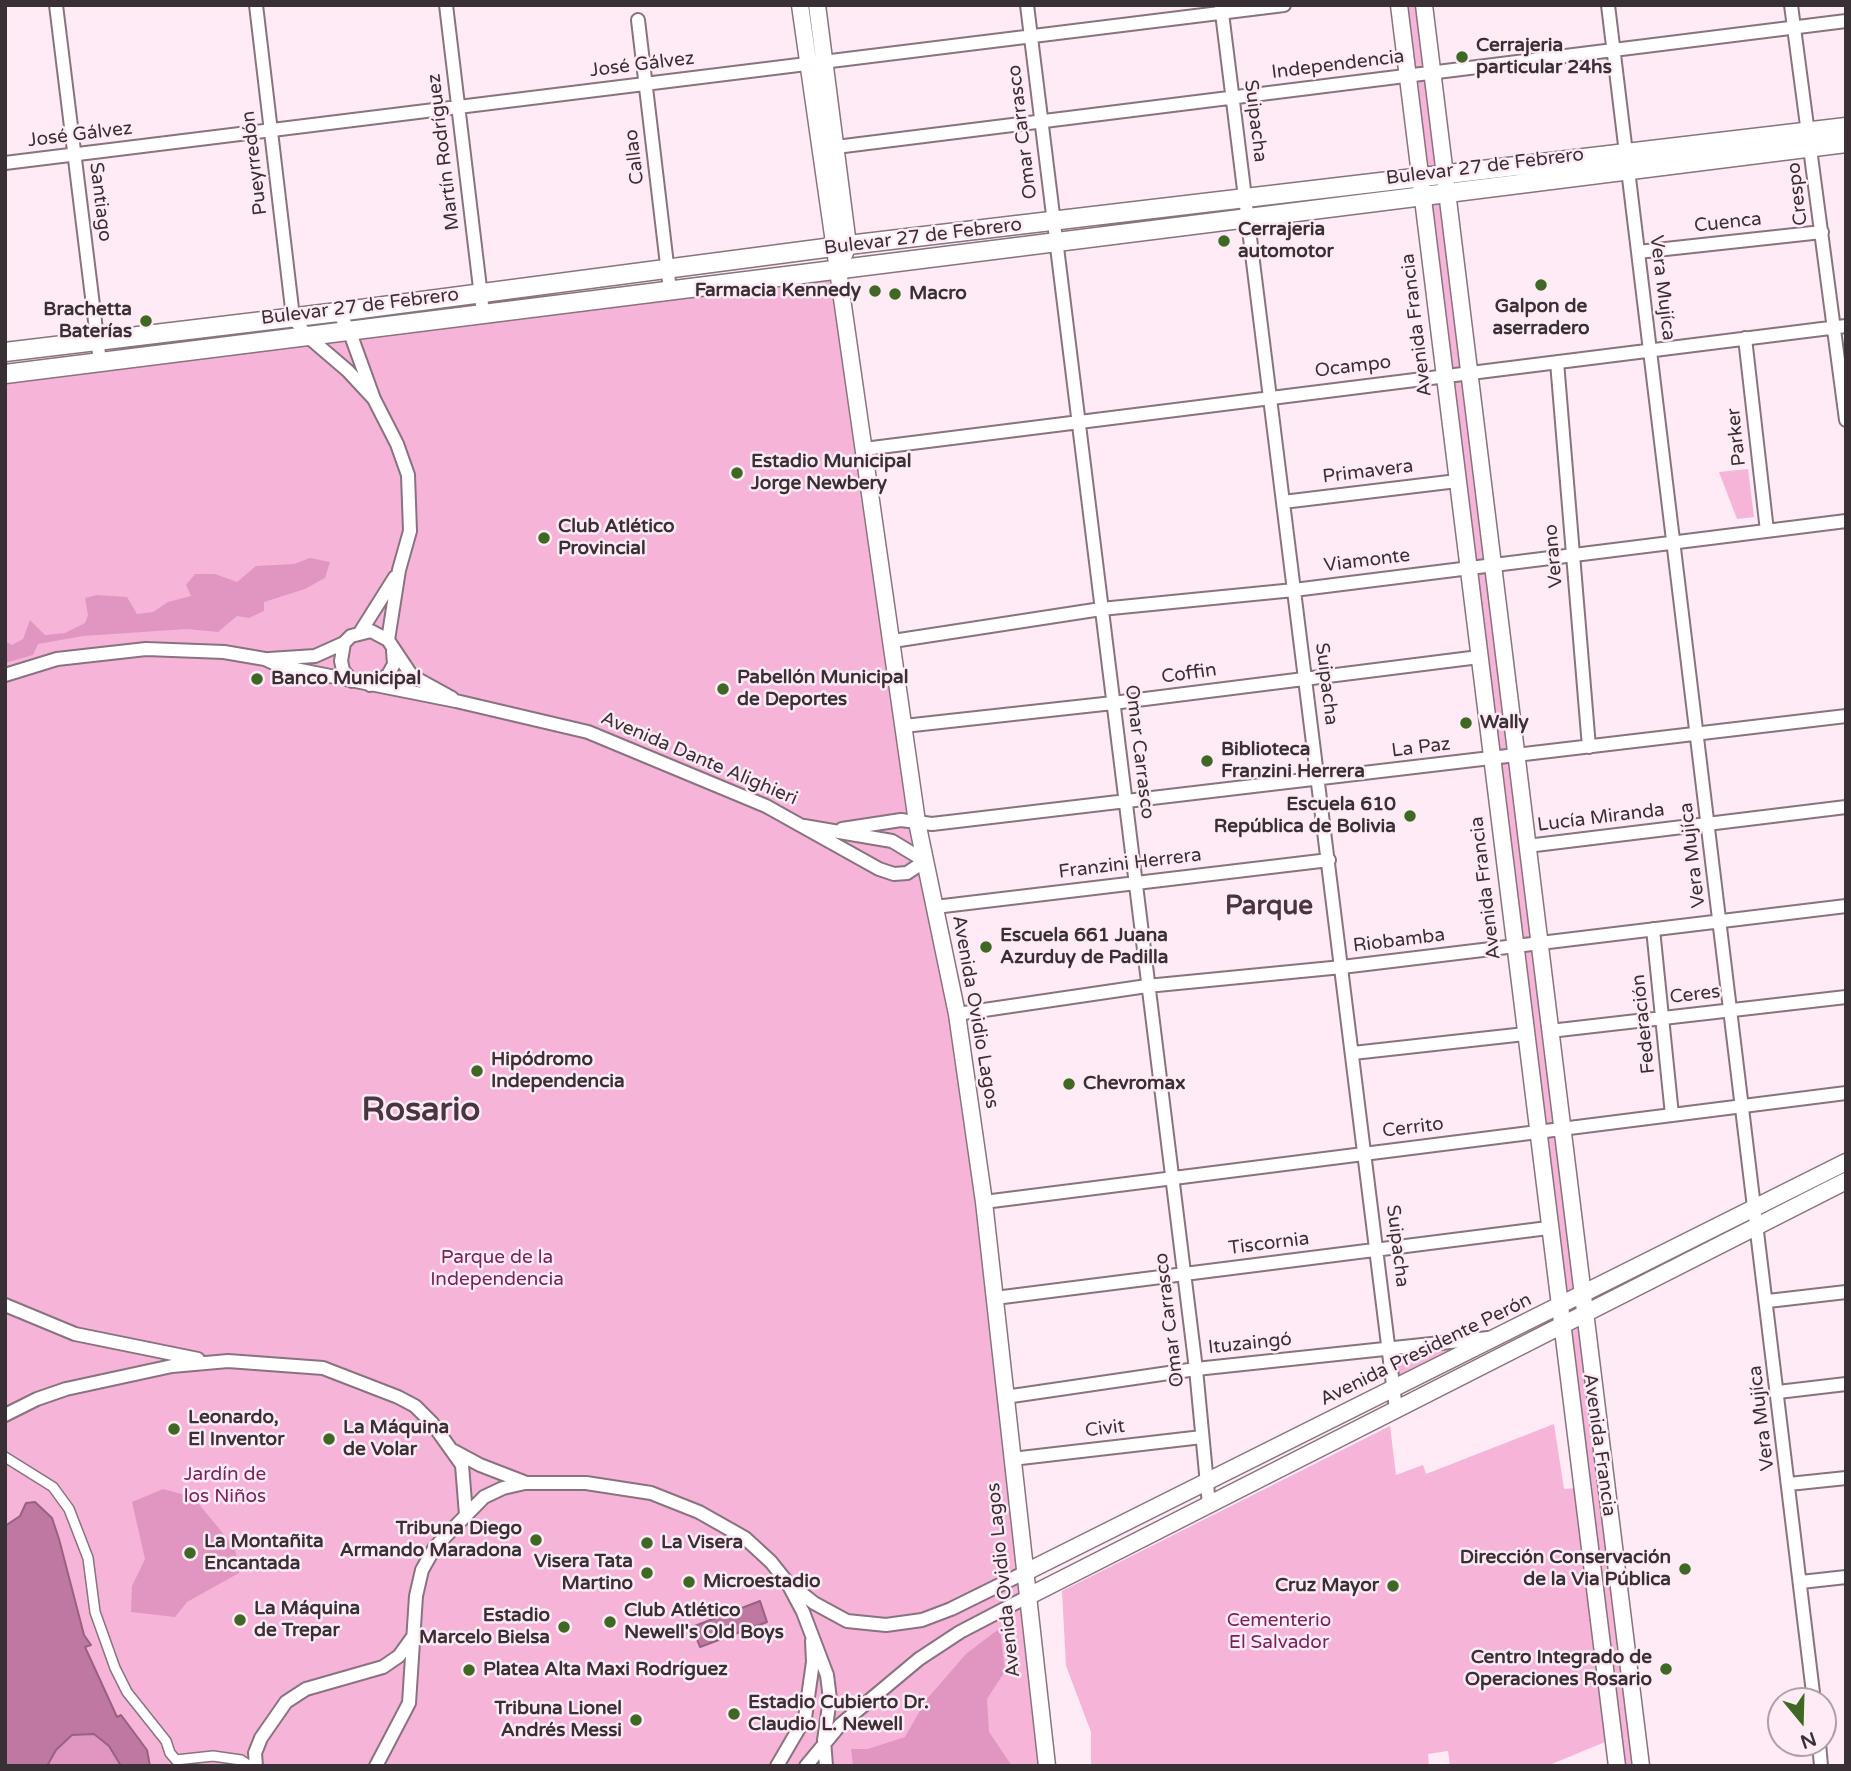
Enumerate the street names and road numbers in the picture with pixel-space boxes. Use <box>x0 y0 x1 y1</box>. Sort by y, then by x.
street label: Independencia <box>1270 46 1406 84</box>
street label: José Gálvez <box>588 47 696 83</box>
street label: Omar Carrasco <box>1003 63 1043 201</box>
street label: Martín Rodríguez <box>423 72 465 232</box>
street label: Suipacha <box>1239 78 1271 164</box>
street label: Pueyrredón <box>237 109 273 217</box>
street label: José Gálvez <box>26 117 134 153</box>
street label: Callao <box>620 128 650 186</box>
street label: Bulevar 27 de Febrero <box>1385 144 1585 190</box>
street label: Santiago <box>84 161 116 243</box>
street label: Crespo <box>1783 161 1813 227</box>
street label: Cuenca <box>1693 208 1763 238</box>
street label: Bulevar 27 de Febrero <box>823 214 1023 260</box>
street label: Vera Mujíca <box>1644 234 1680 342</box>
street label: Avenida Francia <box>1397 252 1437 398</box>
street label: Bulevar 27 de Febrero <box>260 284 460 330</box>
street label: Ocampo <box>1313 351 1393 383</box>
street label: Parker <box>1723 407 1751 467</box>
street label: Primavera <box>1321 455 1415 489</box>
street label: Verano <box>1540 523 1568 589</box>
street label: Viamonte <box>1323 544 1411 578</box>
street label: Suipacha <box>1310 641 1342 727</box>
street label: Coffin <box>1160 659 1218 689</box>
street label: Omar Carrasco <box>1119 683 1159 821</box>
street label: Avenida Dante Alighieri <box>597 707 801 811</box>
street label: La Paz <box>1390 733 1452 763</box>
street label: Lucía Miranda <box>1536 799 1666 837</box>
street label: Vera Mujíca <box>1675 801 1711 909</box>
street label: Avenida Francia <box>1466 815 1506 961</box>
street label: Franzini Herrera <box>1057 844 1203 884</box>
street label: Avenida Ovidio Lagos <box>947 914 1003 1110</box>
street label: Riobamba <box>1352 924 1446 958</box>
street label: Federación <box>1627 973 1661 1075</box>
street label: Ceres <box>1669 981 1721 1009</box>
street label: Cerrito <box>1381 1113 1445 1143</box>
street label: Suipacha <box>1381 1203 1413 1289</box>
street label: Tiscornia <box>1227 1228 1311 1260</box>
street label: Omar Carrasco <box>1150 1251 1190 1389</box>
street label: Avenida Presidente Perón <box>1316 1289 1536 1411</box>
street label: Ituzaingó <box>1207 1328 1293 1360</box>
street label: Vera Mujíca <box>1744 1364 1780 1472</box>
street label: Avenida Francia <box>1578 1372 1620 1518</box>
street label: Civit <box>1084 1415 1126 1443</box>
street label: Avenida Ovidio Lagos <box>982 1481 1026 1679</box>

